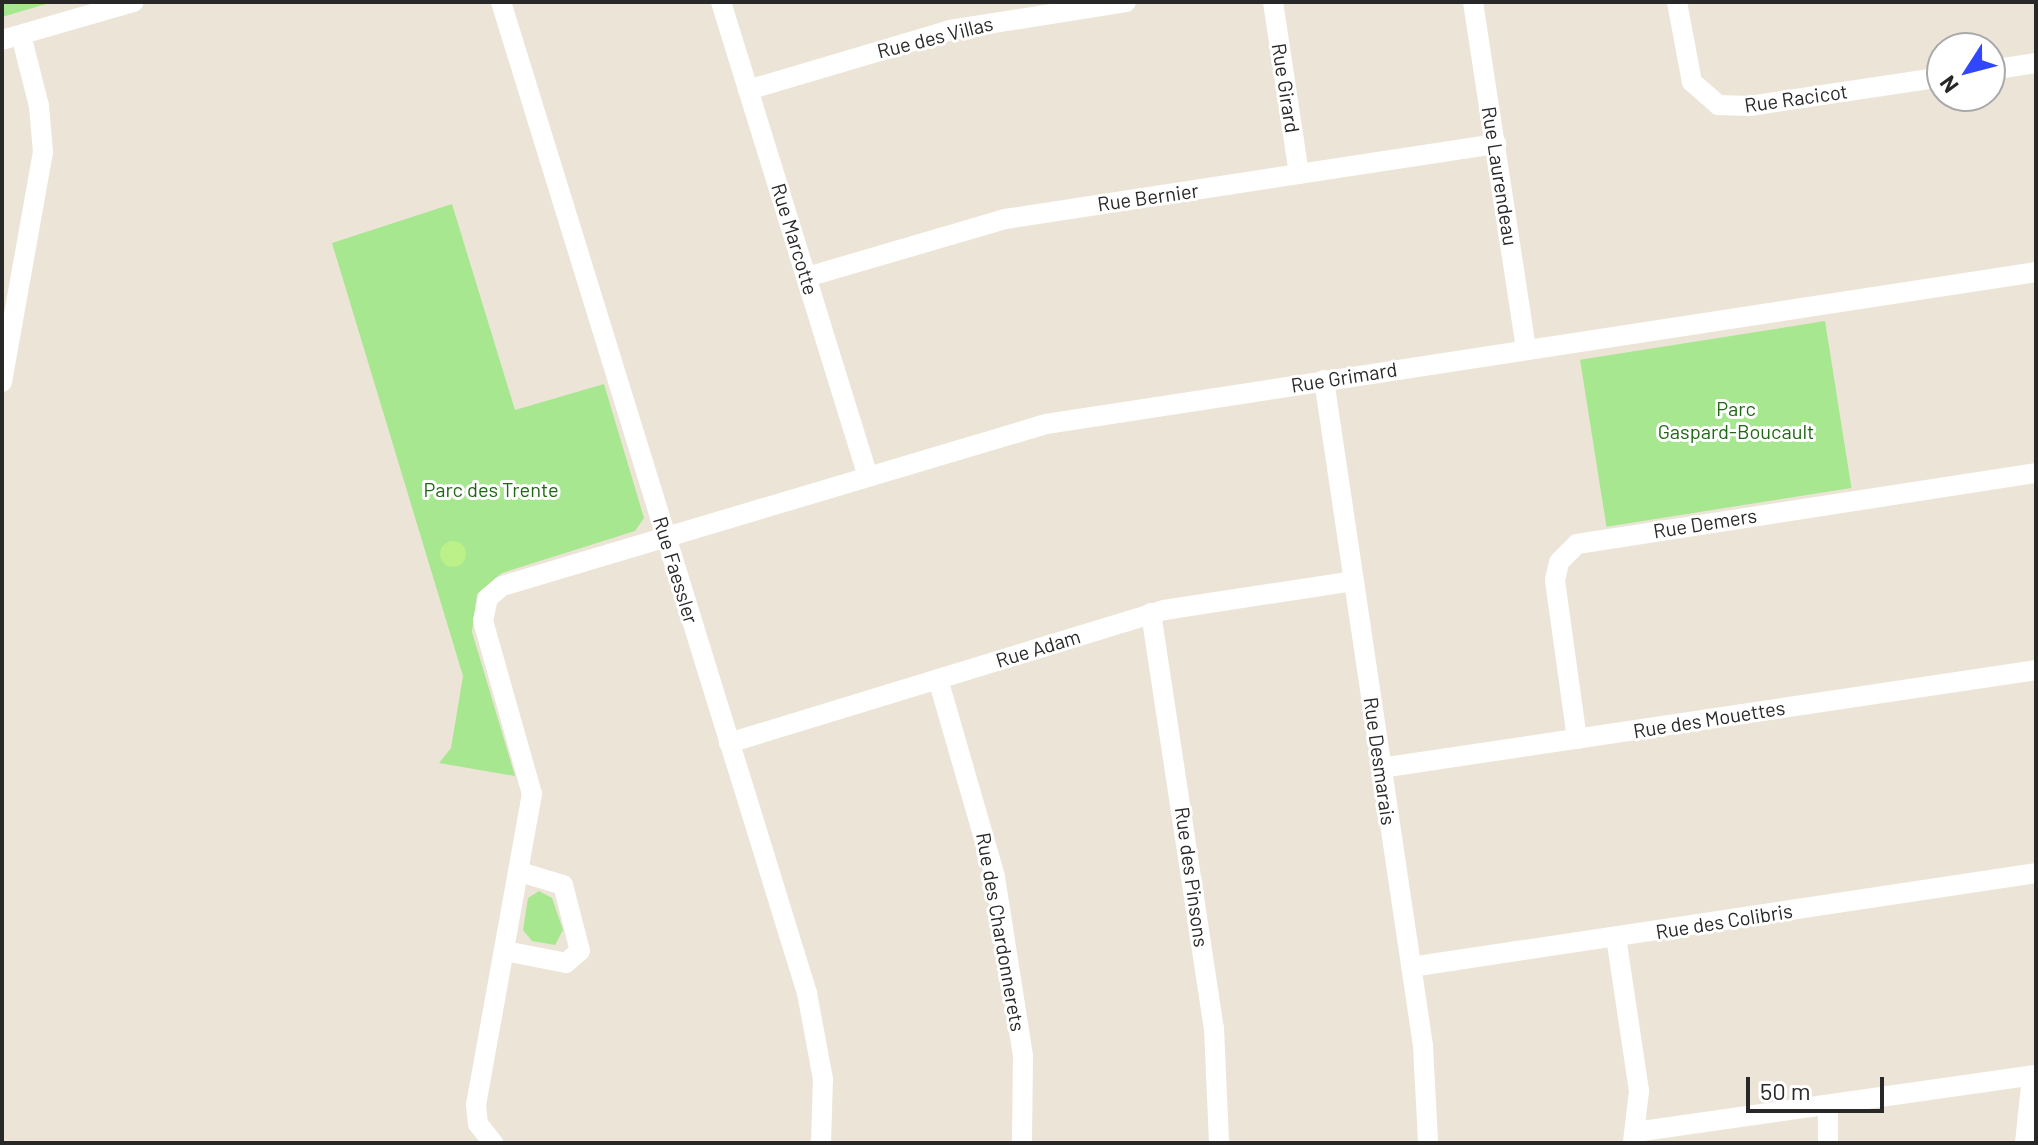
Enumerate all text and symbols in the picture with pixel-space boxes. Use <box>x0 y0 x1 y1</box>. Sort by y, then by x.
street label: Rue des Villas <box>875 11 995 63</box>
north arrow <box>1926 32 2006 112</box>
street label: Rue Girard <box>1267 41 1305 135</box>
text: N <box>1933 71 1963 99</box>
street label: Rue Racicot <box>1743 79 1849 117</box>
street label: Rue Laurendeau <box>1477 105 1523 247</box>
street label: Rue Bernier <box>1096 178 1200 216</box>
street label: Rue Marcotte <box>767 180 823 298</box>
street label: Rue Grimard <box>1289 357 1399 397</box>
park label: Parc Gaspard-Boucault <box>1658 396 1814 443</box>
park label: Parc des Trente <box>423 477 559 501</box>
street label: Rue Demers <box>1651 503 1759 543</box>
street label: Rue Faessler <box>648 514 704 626</box>
street label: Rue Adam <box>993 624 1083 672</box>
street label: Rue Desmarais <box>1359 695 1401 827</box>
street label: Rue des Mouettes <box>1631 695 1787 743</box>
street label: Rue des Pinsons <box>1170 805 1214 949</box>
street label: Rue des Chardonnerets <box>972 831 1030 1033</box>
street label: Rue des Colibris <box>1654 898 1794 944</box>
scale bar <box>1750 1061 1888 1111</box>
text: 50 m <box>1760 1076 1811 1105</box>

